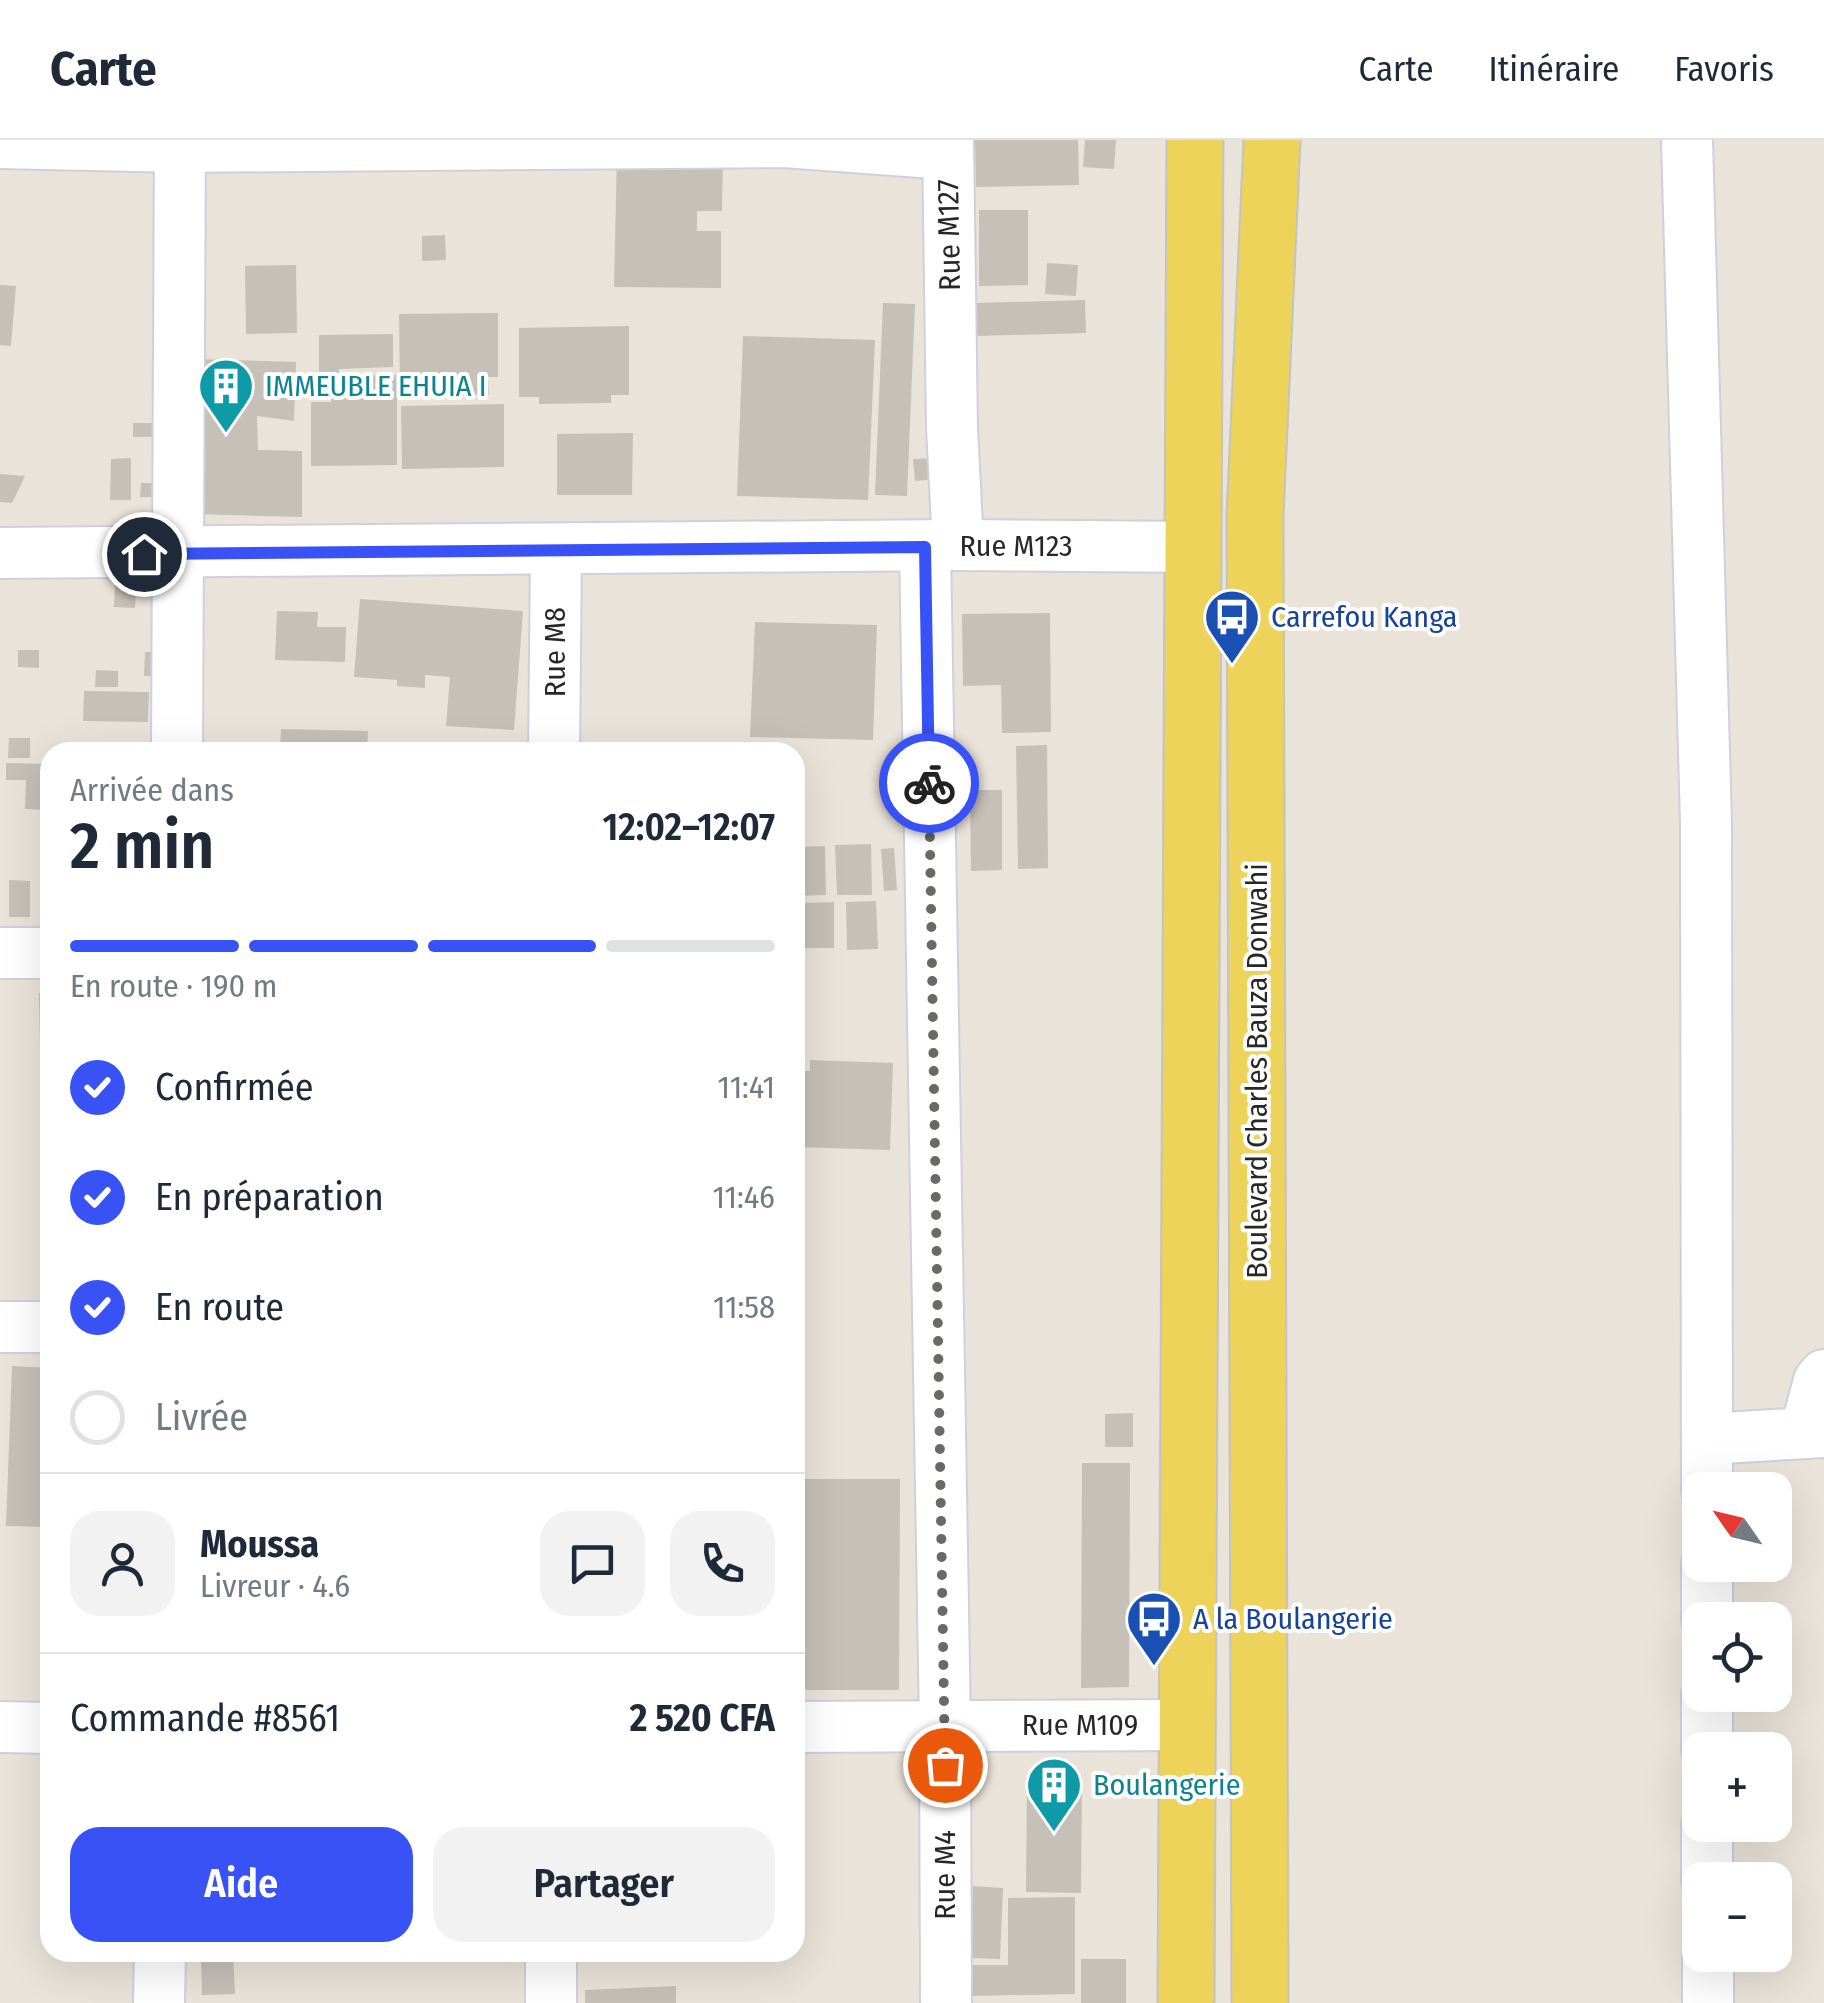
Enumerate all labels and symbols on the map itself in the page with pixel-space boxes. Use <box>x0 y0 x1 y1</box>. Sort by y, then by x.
street label: Rue M127 <box>930 179 968 291</box>
building icon: IMMEUBLE EHUIA I <box>196 356 256 435</box>
place label: IMMEUBLE EHUIA I <box>265 368 487 404</box>
pin <box>102 512 187 597</box>
street label: Rue M123 <box>959 528 1073 564</box>
bus stop icon: Carrefou Kanga <box>1202 587 1262 666</box>
place label: Carrefou Kanga <box>1271 599 1457 635</box>
street label: Rue M8 <box>537 607 573 697</box>
courier <box>879 733 979 833</box>
street label: Boulevard Charles Bauza Donwahi <box>1239 863 1275 1279</box>
north arrow <box>1682 1472 1792 1582</box>
bus stop icon: A la Boulangerie <box>1124 1589 1184 1668</box>
place label: A la Boulangerie <box>1193 1601 1393 1637</box>
street label: Rue M109 <box>1022 1707 1138 1743</box>
pin <box>903 1723 988 1808</box>
building icon: Boulangerie <box>1024 1755 1084 1834</box>
place label: Boulangerie <box>1093 1767 1240 1803</box>
street label: Rue M4 <box>927 1830 963 1920</box>

